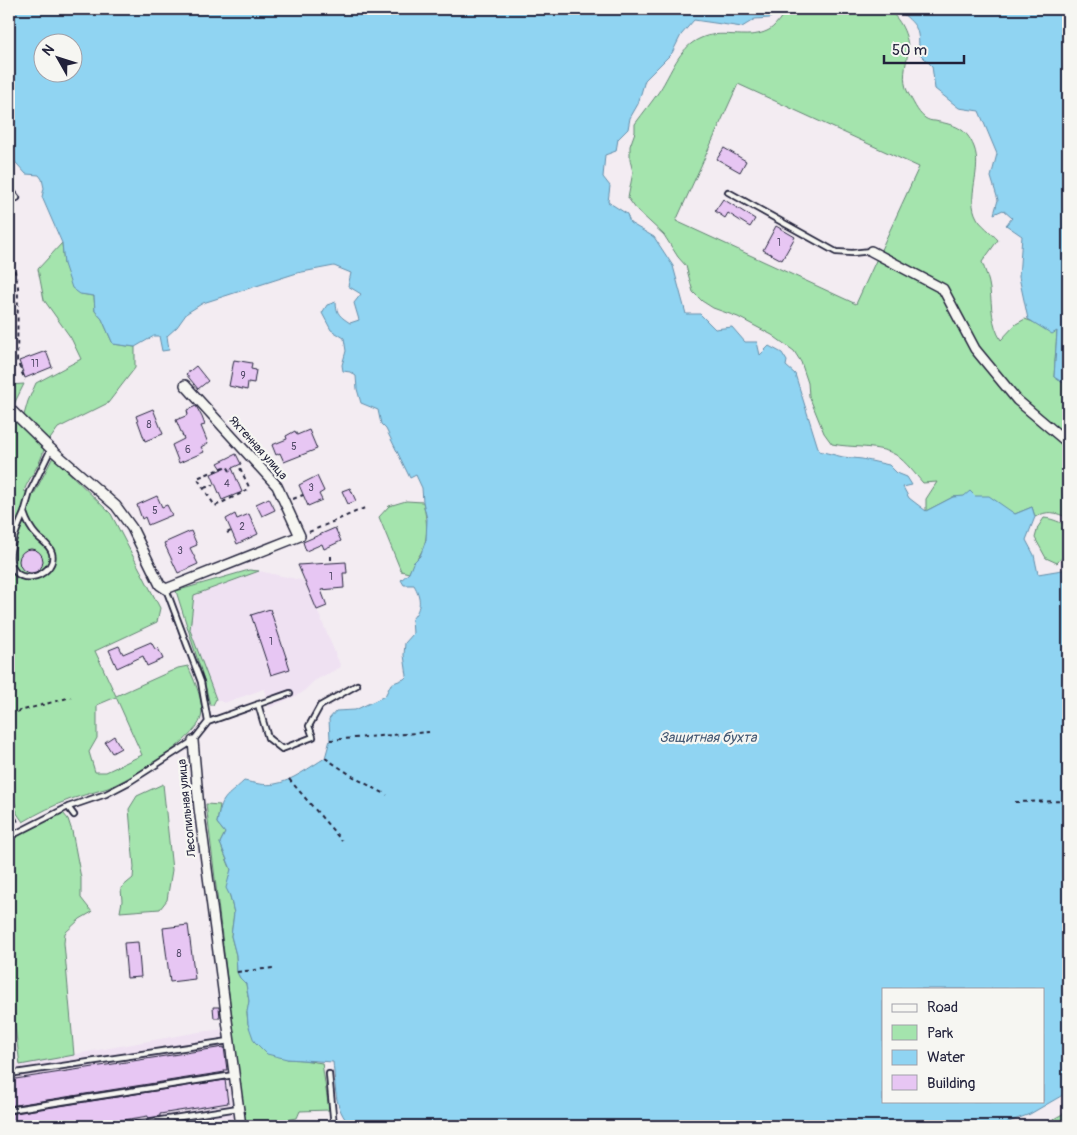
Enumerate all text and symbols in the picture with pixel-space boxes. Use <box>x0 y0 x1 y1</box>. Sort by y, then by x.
north arrow <box>32 32 82 82</box>
scale bar <box>884 32 964 64</box>
text: N <box>39 41 58 59</box>
text: 50 m <box>892 41 927 60</box>
house number: 1 <box>777 237 781 249</box>
house number: 11 <box>31 358 39 370</box>
house number: 9 <box>240 370 246 382</box>
street label: Яхтенная улица <box>225 413 291 483</box>
house number: 8 <box>146 419 152 431</box>
house number: 5 <box>291 441 297 453</box>
house number: 6 <box>185 444 191 456</box>
house number: 4 <box>224 478 230 490</box>
house number: 3 <box>308 482 314 494</box>
house number: 5 <box>152 505 158 517</box>
house number: 2 <box>239 521 245 533</box>
house number: 3 <box>177 545 183 557</box>
house number: 1 <box>329 571 333 583</box>
house number: 1 <box>269 636 273 648</box>
water label: Защитная бухта <box>659 729 758 746</box>
street label: Лесопильная улица <box>174 758 200 859</box>
house number: 8 <box>176 948 182 960</box>
legend <box>882 988 1044 1102</box>
text: Road <box>927 998 958 1017</box>
text: Park <box>927 1024 954 1043</box>
text: Water <box>927 1048 966 1067</box>
text: Building <box>927 1074 975 1093</box>

